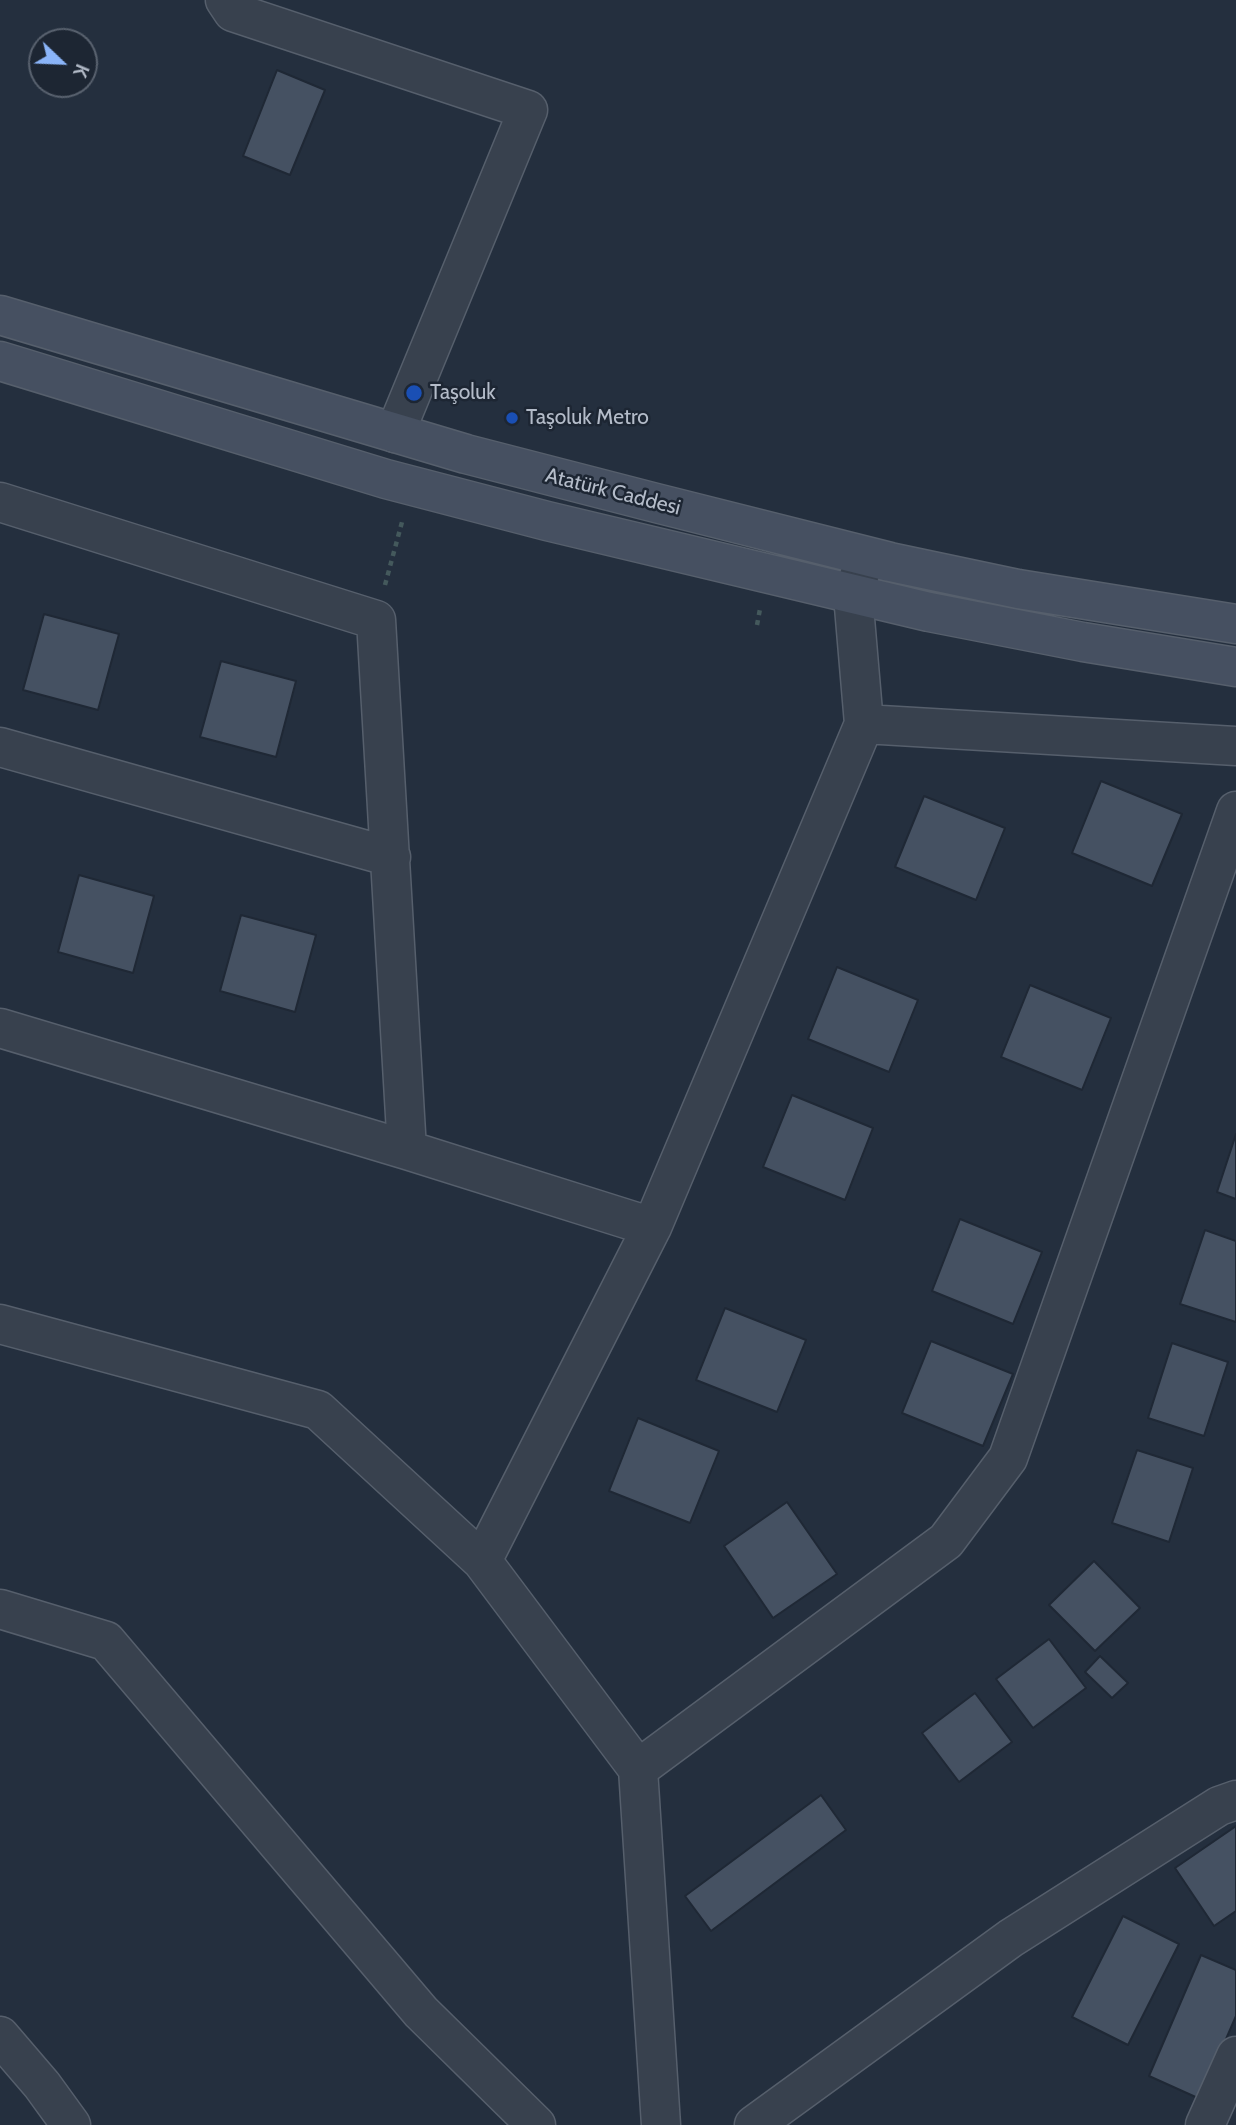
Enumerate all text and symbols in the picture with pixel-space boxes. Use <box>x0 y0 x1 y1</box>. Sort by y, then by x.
north arrow <box>28 28 98 98</box>
text: K <box>68 61 94 81</box>
place label: Taşoluk <box>430 380 496 406</box>
marker: Taşoluk <box>404 383 424 403</box>
place label: Taşoluk Metro <box>526 405 649 431</box>
marker: Taşoluk Metro <box>504 410 520 426</box>
street label: Atatürk Caddesi <box>543 463 683 521</box>

